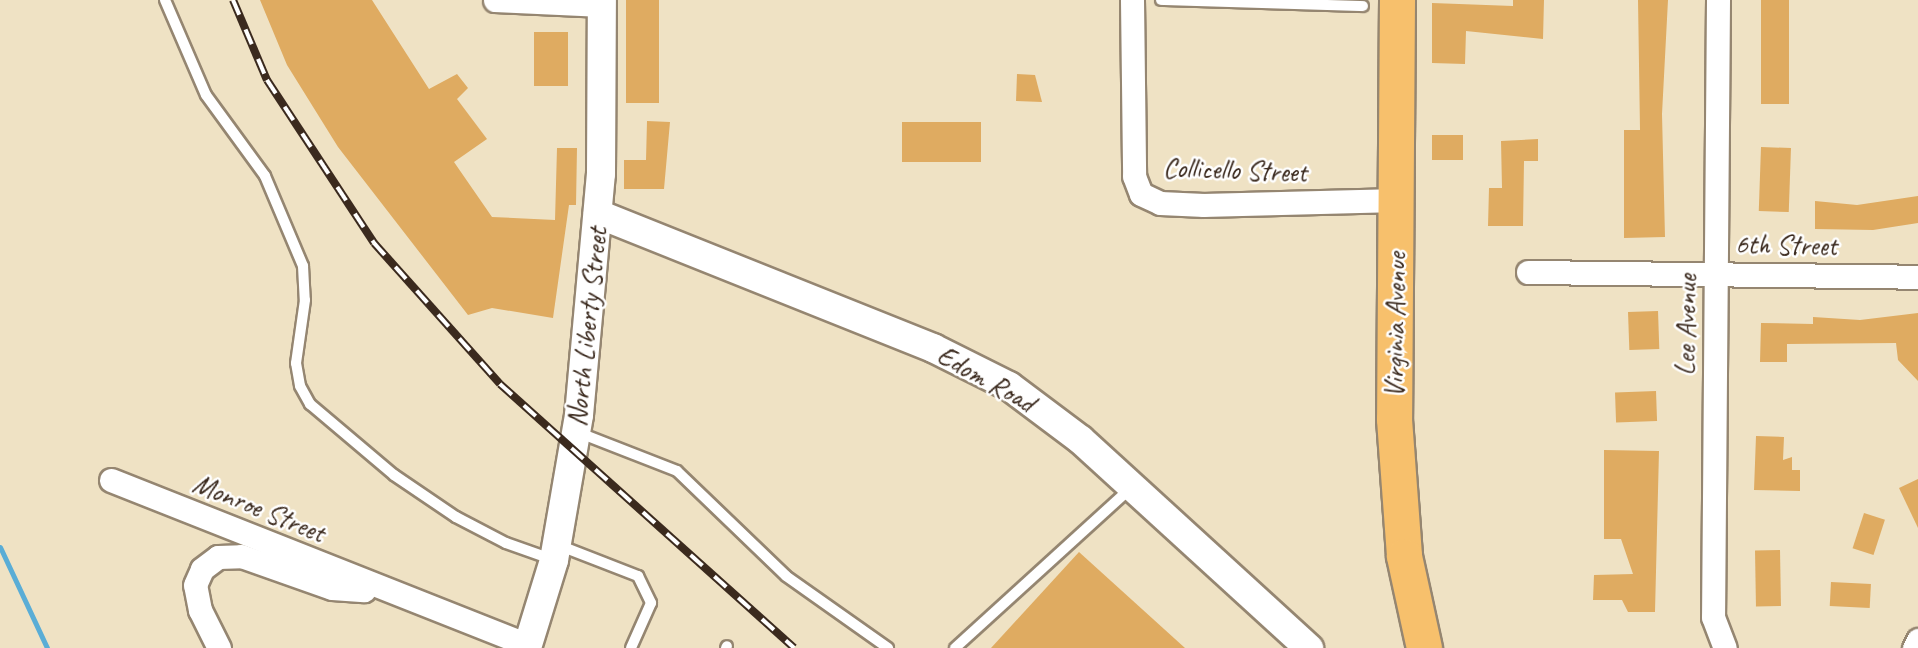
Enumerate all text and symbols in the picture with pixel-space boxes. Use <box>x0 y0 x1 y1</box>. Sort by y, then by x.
street label: Collicello Street <box>1162 151 1308 189</box>
street label: North Liberty Street <box>560 225 614 429</box>
street label: 6th Street <box>1735 227 1837 263</box>
street label: Virginia Avenue <box>1377 252 1413 398</box>
street label: Lee Avenue <box>1668 274 1704 376</box>
street label: Edom Road <box>931 338 1041 420</box>
street label: Monroe Street <box>188 466 330 550</box>

